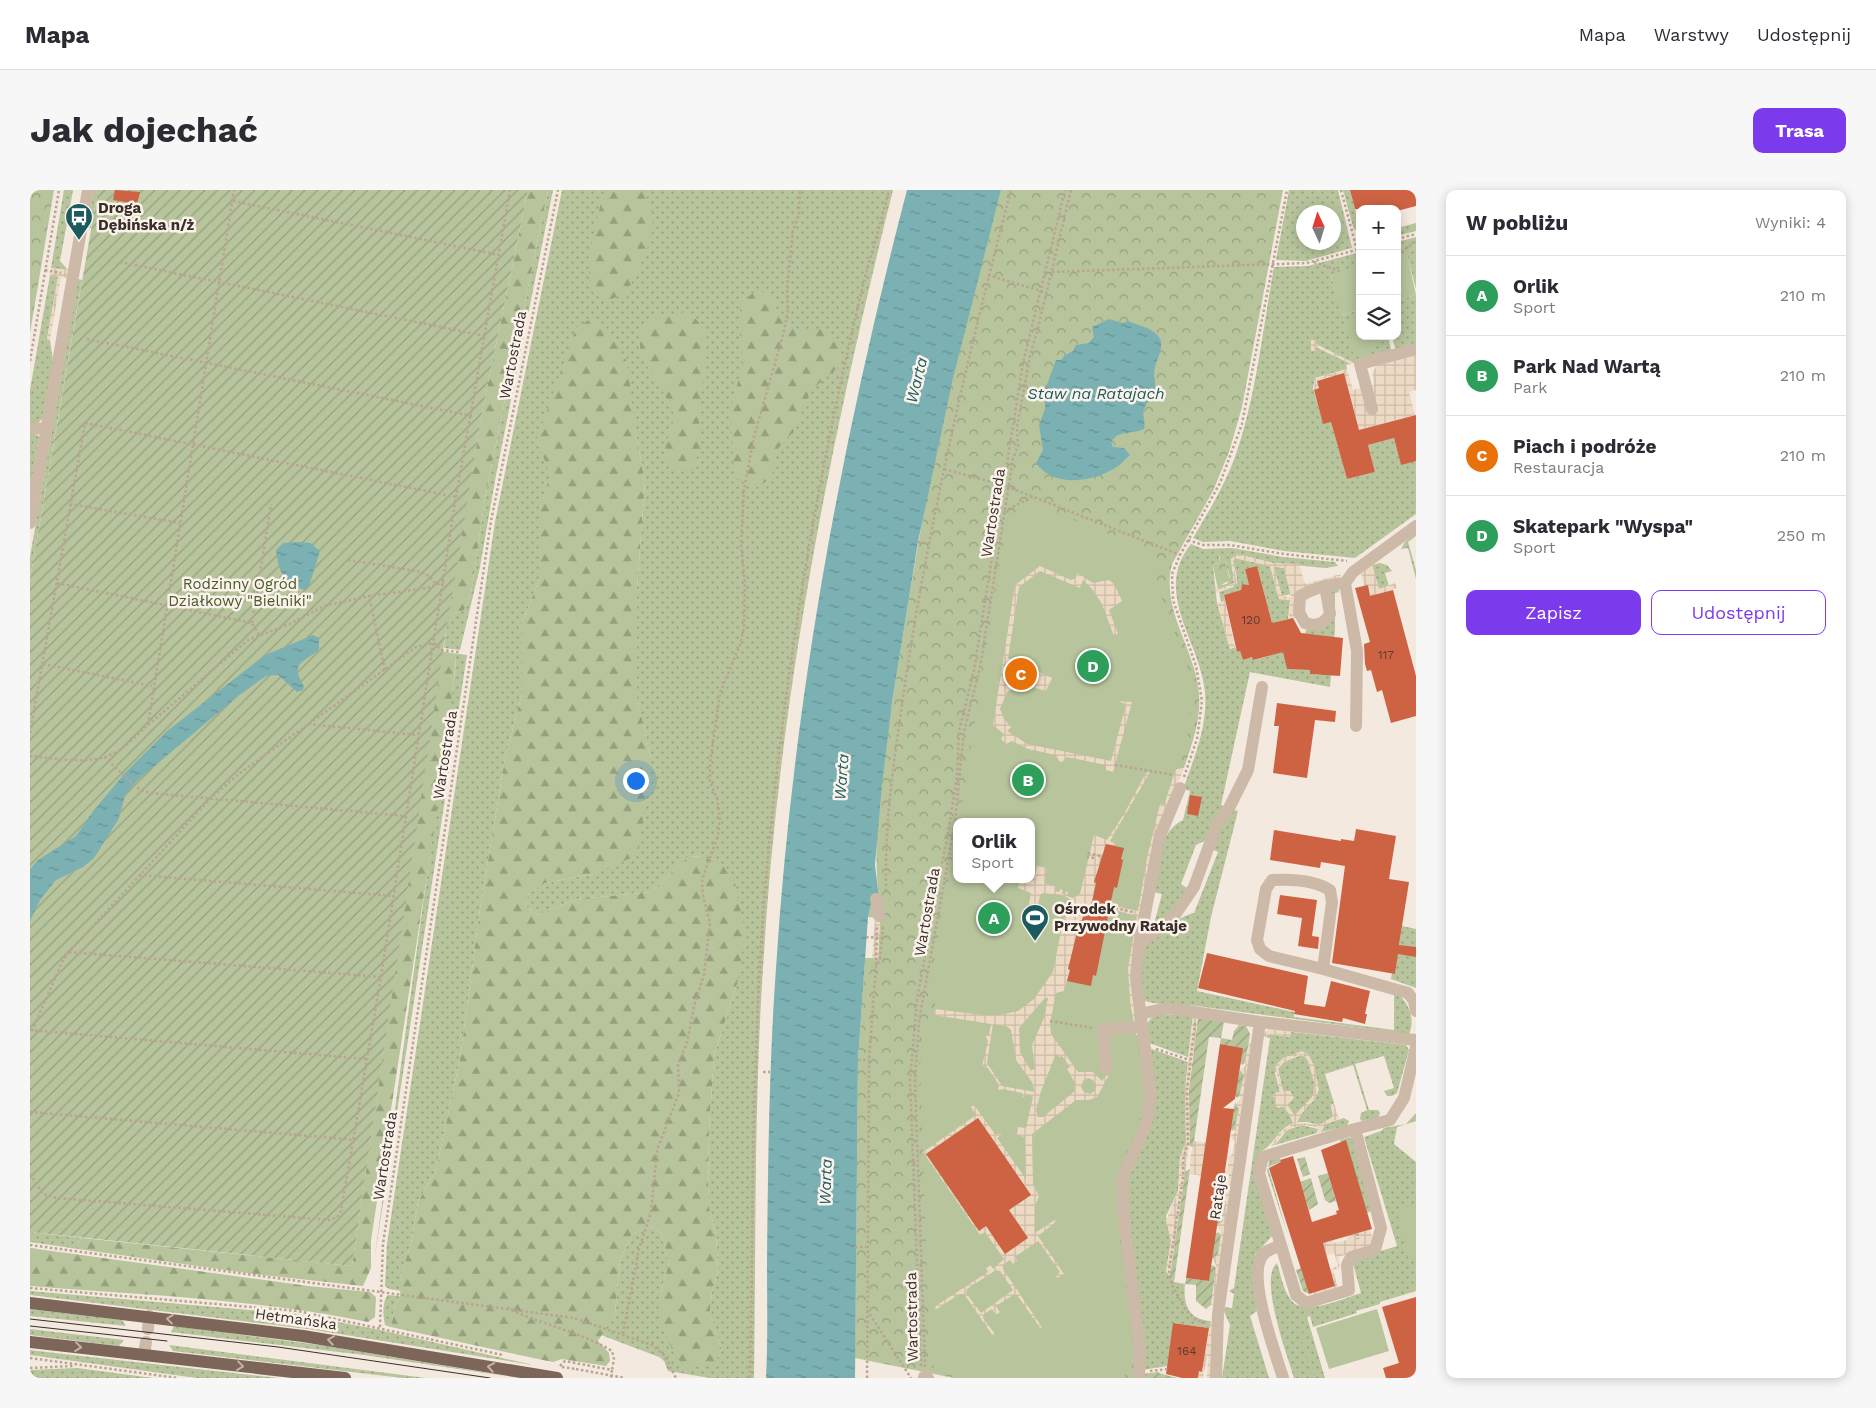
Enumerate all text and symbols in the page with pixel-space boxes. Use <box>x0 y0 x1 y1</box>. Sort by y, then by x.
text: Mapa <box>25 21 90 49</box>
text: Mapa <box>1579 24 1626 45</box>
text: Warstwy <box>1654 24 1729 45</box>
text: Udostępnij <box>1757 24 1851 45</box>
button: Trasa <box>1753 108 1846 153</box>
text: Jak dojechać <box>30 109 258 151</box>
place label: Droga Dębińska n/ż <box>98 199 194 234</box>
bus stop icon: Droga Dębińska n/ż <box>64 202 94 241</box>
north arrow <box>1296 205 1341 250</box>
map controls <box>1356 205 1401 340</box>
button: + <box>1356 205 1401 250</box>
text: W pobliżu <box>1466 210 1568 235</box>
text: Wyniki: 4 <box>1755 213 1826 232</box>
button: − <box>1356 250 1401 295</box>
text: Orlik <box>1513 275 1559 298</box>
text: A <box>1477 286 1487 305</box>
text: 210 m <box>1780 286 1826 305</box>
button: layers <box>1356 295 1401 340</box>
text: Sport <box>1513 298 1556 317</box>
street label: Wartostrada <box>496 309 530 401</box>
water label: Warta <box>902 355 931 405</box>
text: Park Nad Wartą <box>1513 355 1660 378</box>
text: B <box>1477 366 1487 385</box>
text: 210 m <box>1780 366 1826 385</box>
text: Park <box>1513 378 1547 397</box>
water label: Staw na Ratajach <box>1027 384 1165 403</box>
text: Piach i podróże <box>1513 435 1656 458</box>
text: C <box>1477 446 1487 465</box>
text: 210 m <box>1780 446 1826 465</box>
text: Restauracja <box>1513 458 1604 477</box>
street label: Wartostrada <box>977 467 1009 559</box>
text: Skatepark "Wyspa" <box>1513 515 1693 538</box>
text: D <box>1476 526 1488 545</box>
text: 250 m <box>1777 526 1826 545</box>
text: Sport <box>1513 538 1556 557</box>
park label: Rodzinny Ogród Działkowy "Bielniki" <box>168 575 312 610</box>
button: Zapisz <box>1466 590 1641 635</box>
button: Udostępnij <box>1651 590 1826 635</box>
house number: 120 <box>1241 613 1261 627</box>
pin: D <box>1077 647 1109 685</box>
house number: 117 <box>1378 648 1394 662</box>
pin: C <box>1005 655 1037 693</box>
street label: Wartostrada <box>429 709 461 801</box>
water label: Warta <box>830 753 853 801</box>
pin: B <box>1012 761 1044 799</box>
your location <box>623 768 649 794</box>
popup <box>953 818 1035 883</box>
text: Orlik <box>971 830 1017 853</box>
text: Sport <box>971 853 1014 872</box>
street label: Wartostrada <box>910 866 944 958</box>
pin: A <box>978 899 1010 937</box>
place label: Ośrodek Przywodny Rataje <box>1054 900 1187 935</box>
sports icon: Ośrodek Przywodny Rataje <box>1020 903 1050 942</box>
street label: Wartostrada <box>369 1110 401 1202</box>
water label: Warta <box>815 1158 836 1206</box>
street label: Rataje <box>1206 1173 1230 1221</box>
street label: Wartostrada <box>902 1271 922 1362</box>
street label: Hetmańska <box>254 1304 339 1334</box>
one-way arrow <box>166 1314 174 1325</box>
one-way arrow <box>327 1336 335 1346</box>
one-way arrow <box>75 1341 83 1352</box>
house number: 164 <box>1177 1344 1197 1358</box>
one-way arrow <box>236 1360 244 1371</box>
one-way arrow <box>487 1362 496 1372</box>

